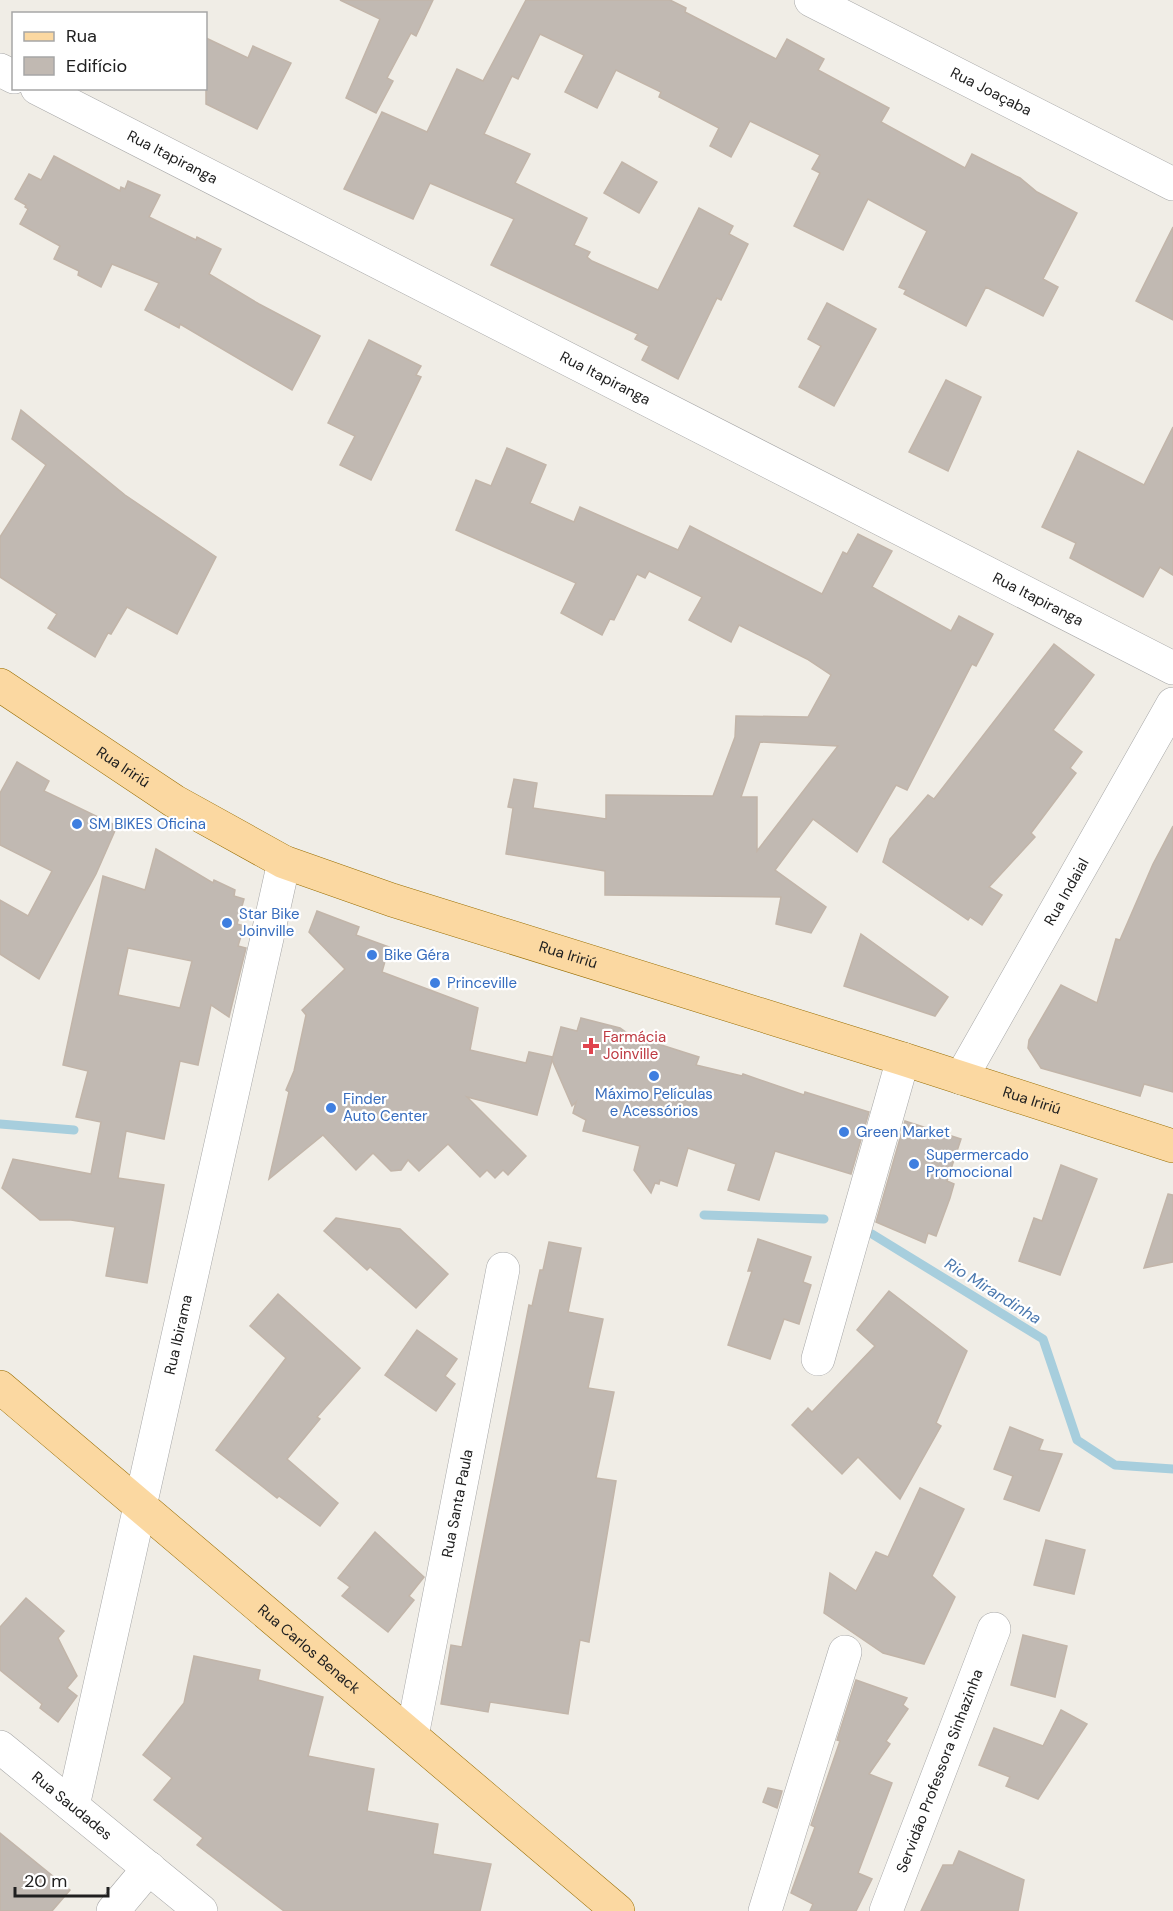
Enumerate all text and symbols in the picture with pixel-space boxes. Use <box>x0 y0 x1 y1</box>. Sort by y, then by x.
legend <box>12 12 207 90</box>
text: Rua <box>66 24 97 48</box>
text: Edifício <box>66 54 127 78</box>
street label: Rua Joaçaba <box>947 63 1035 121</box>
street label: Rua Itapiranga <box>124 126 221 189</box>
street label: Rua Itapiranga <box>557 347 654 410</box>
street label: Rua Itapiranga <box>989 568 1087 631</box>
street label: Rua Iririú <box>93 742 154 792</box>
place label: SM BIKES Oficina <box>89 814 206 834</box>
marker: SM BIKES Oficina <box>70 817 84 831</box>
street label: Rua Indaial <box>1039 854 1094 929</box>
place label: Star Bike Joinville <box>239 904 299 941</box>
marker: Star Bike Joinville <box>220 916 234 930</box>
street label: Rua Iririú <box>537 936 600 973</box>
place label: Bike Géra <box>384 945 450 965</box>
marker: Bike Géra <box>365 948 379 962</box>
place label: Princeville <box>447 973 517 993</box>
marker: Princeville <box>428 976 442 990</box>
place label: Farmácia Joinville <box>603 1027 666 1064</box>
marker: Farmácia Joinville <box>584 1039 598 1053</box>
marker: Máximo Películas e Acessórios <box>647 1069 661 1083</box>
street label: Rua Iririú <box>1000 1082 1064 1119</box>
place label: Máximo Películas e Acessórios <box>595 1084 713 1121</box>
place label: Finder Auto Center <box>343 1089 428 1126</box>
marker: Finder Auto Center <box>324 1101 338 1115</box>
place label: Green Market <box>856 1122 950 1142</box>
marker: Green Market <box>837 1125 851 1139</box>
place label: Supermercado Promocional <box>926 1145 1029 1182</box>
marker: Supermercado Promocional <box>907 1157 921 1171</box>
water label: Rio Mirandinha <box>941 1253 1045 1329</box>
street label: Rua Ibirama <box>160 1293 197 1377</box>
street label: Rua Santa Paula <box>437 1448 478 1559</box>
street label: Rua Carlos Benack <box>253 1600 365 1698</box>
street label: Servidão Professora Sinhazinha <box>892 1666 988 1876</box>
street label: Rua Saudades <box>28 1767 116 1845</box>
scale bar <box>15 1860 108 1898</box>
text: 20 m <box>24 1869 67 1893</box>

